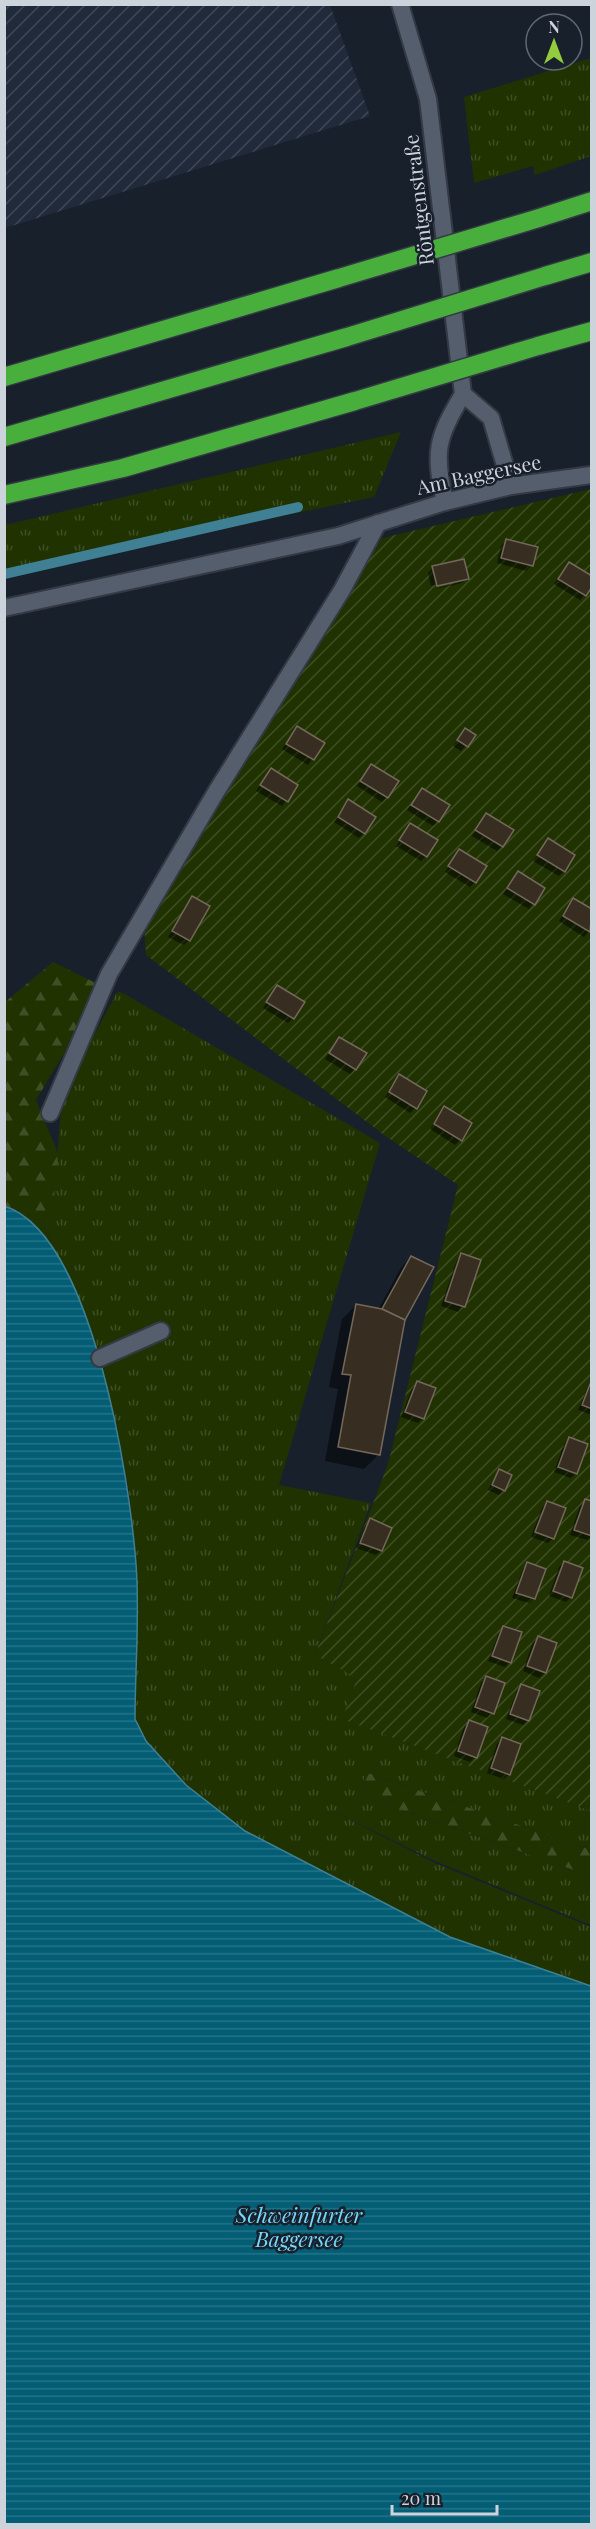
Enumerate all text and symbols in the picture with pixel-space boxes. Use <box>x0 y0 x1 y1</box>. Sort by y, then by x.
north arrow <box>524 12 584 72</box>
text: N <box>548 16 560 37</box>
street label: Röntgenstraße <box>396 133 439 267</box>
street label: Am Baggersee <box>413 447 544 500</box>
water label: Schweinfurter Baggersee <box>235 2200 363 2252</box>
scale bar <box>392 2478 497 2516</box>
text: 20 m <box>401 2486 441 2510</box>

